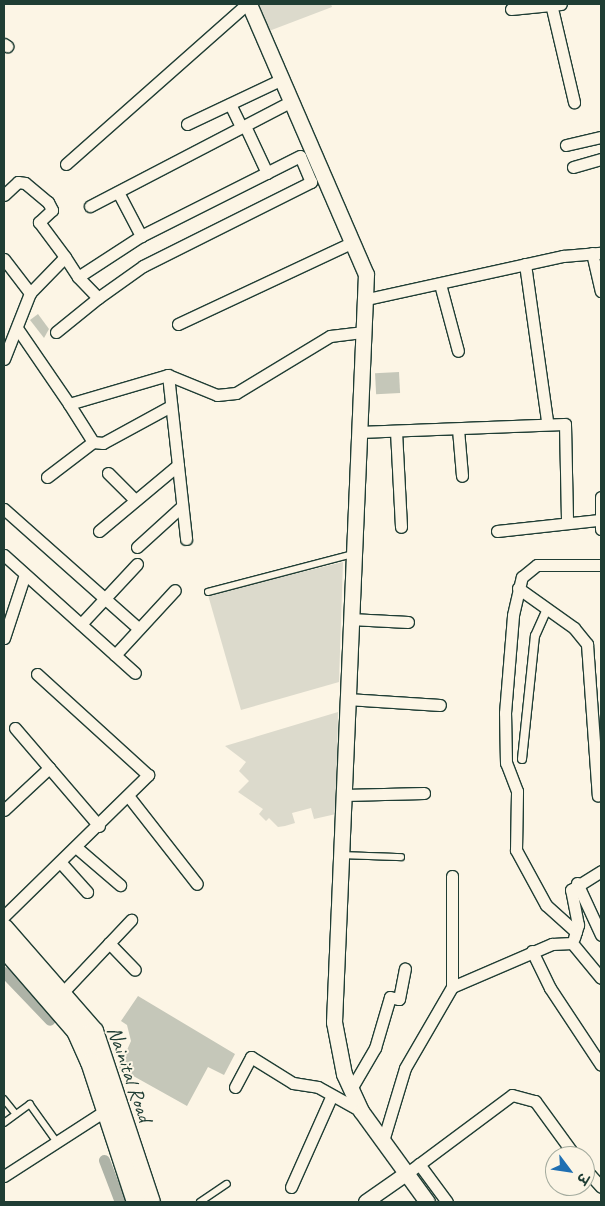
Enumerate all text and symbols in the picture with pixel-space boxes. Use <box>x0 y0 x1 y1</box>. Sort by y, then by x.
street label: Nainital Road <box>102 1023 158 1125</box>
north arrow <box>545 1146 595 1196</box>
text: उ <box>573 1170 592 1187</box>

